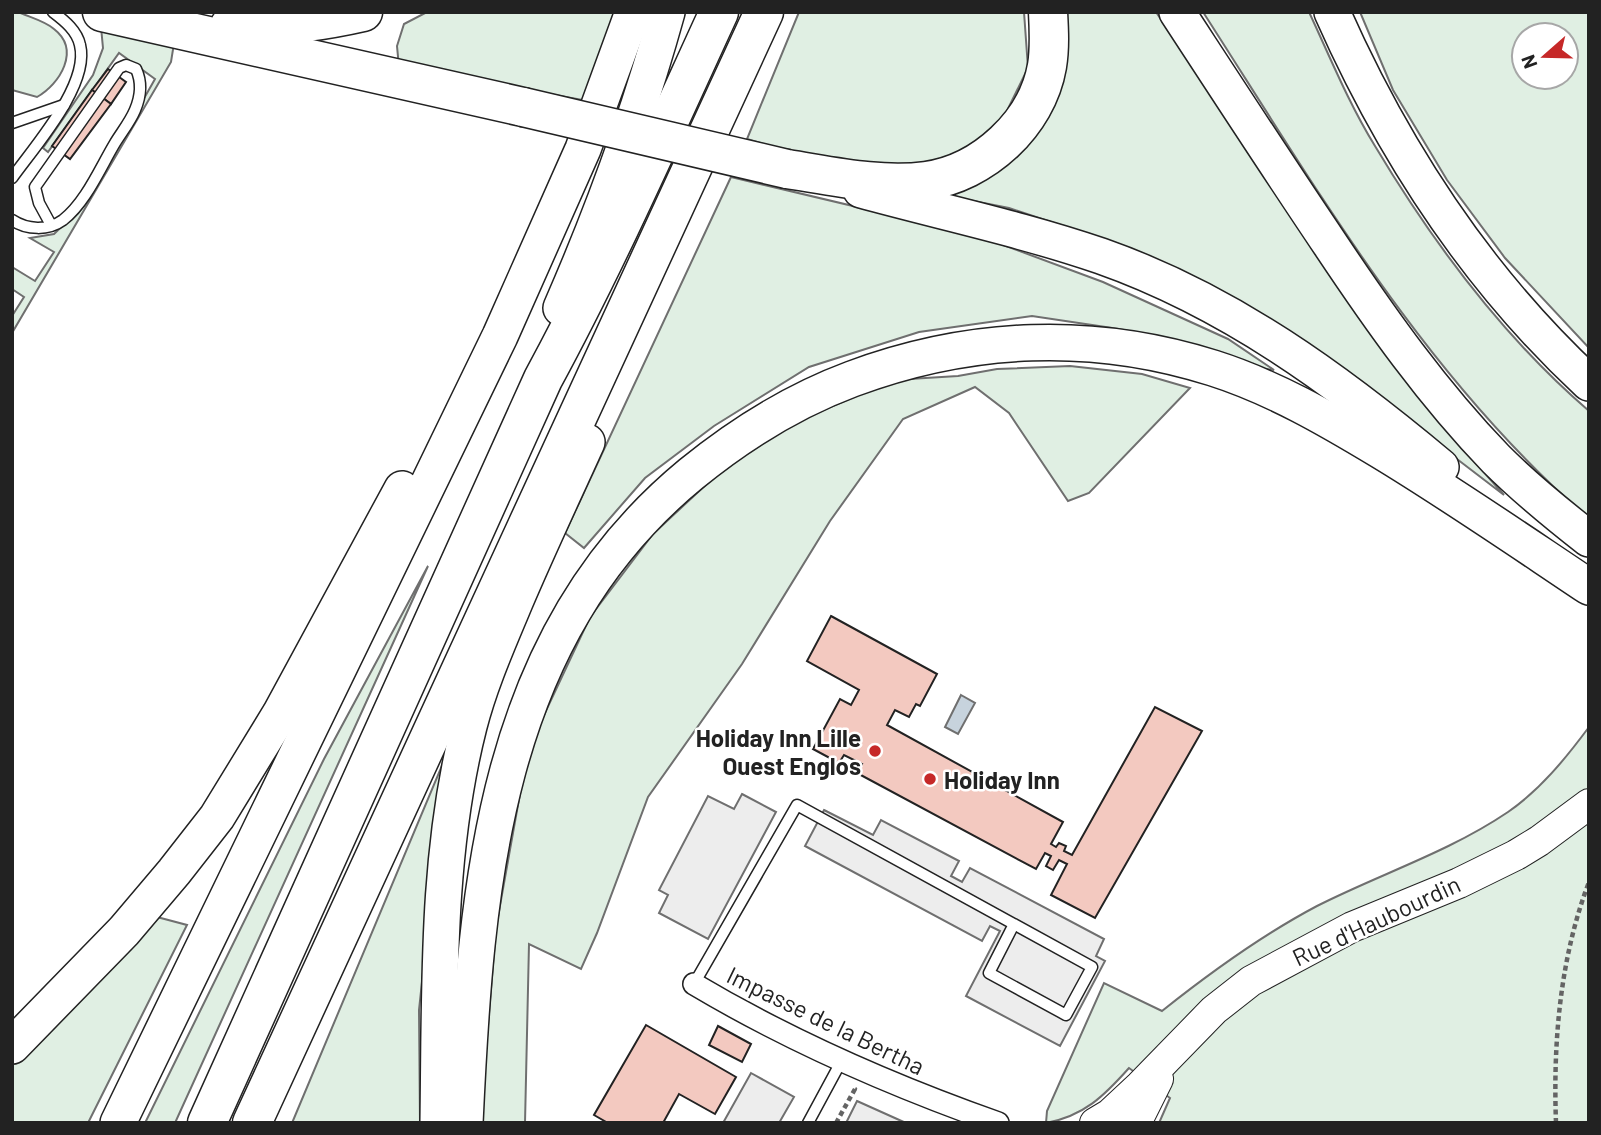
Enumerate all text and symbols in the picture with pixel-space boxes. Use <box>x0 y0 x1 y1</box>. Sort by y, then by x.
north arrow <box>1510 21 1580 91</box>
text: N <box>1516 52 1542 72</box>
place label: Holiday Inn Lille Ouest Englos <box>696 723 861 780</box>
marker: Holiday Inn Lille Ouest Englos <box>867 743 883 759</box>
place label: Holiday Inn <box>944 765 1060 794</box>
marker: Holiday Inn <box>922 771 938 787</box>
street label: Rue d'Haubourdin <box>1287 868 1465 972</box>
street label: Impasse de la Bertha <box>723 960 929 1080</box>

